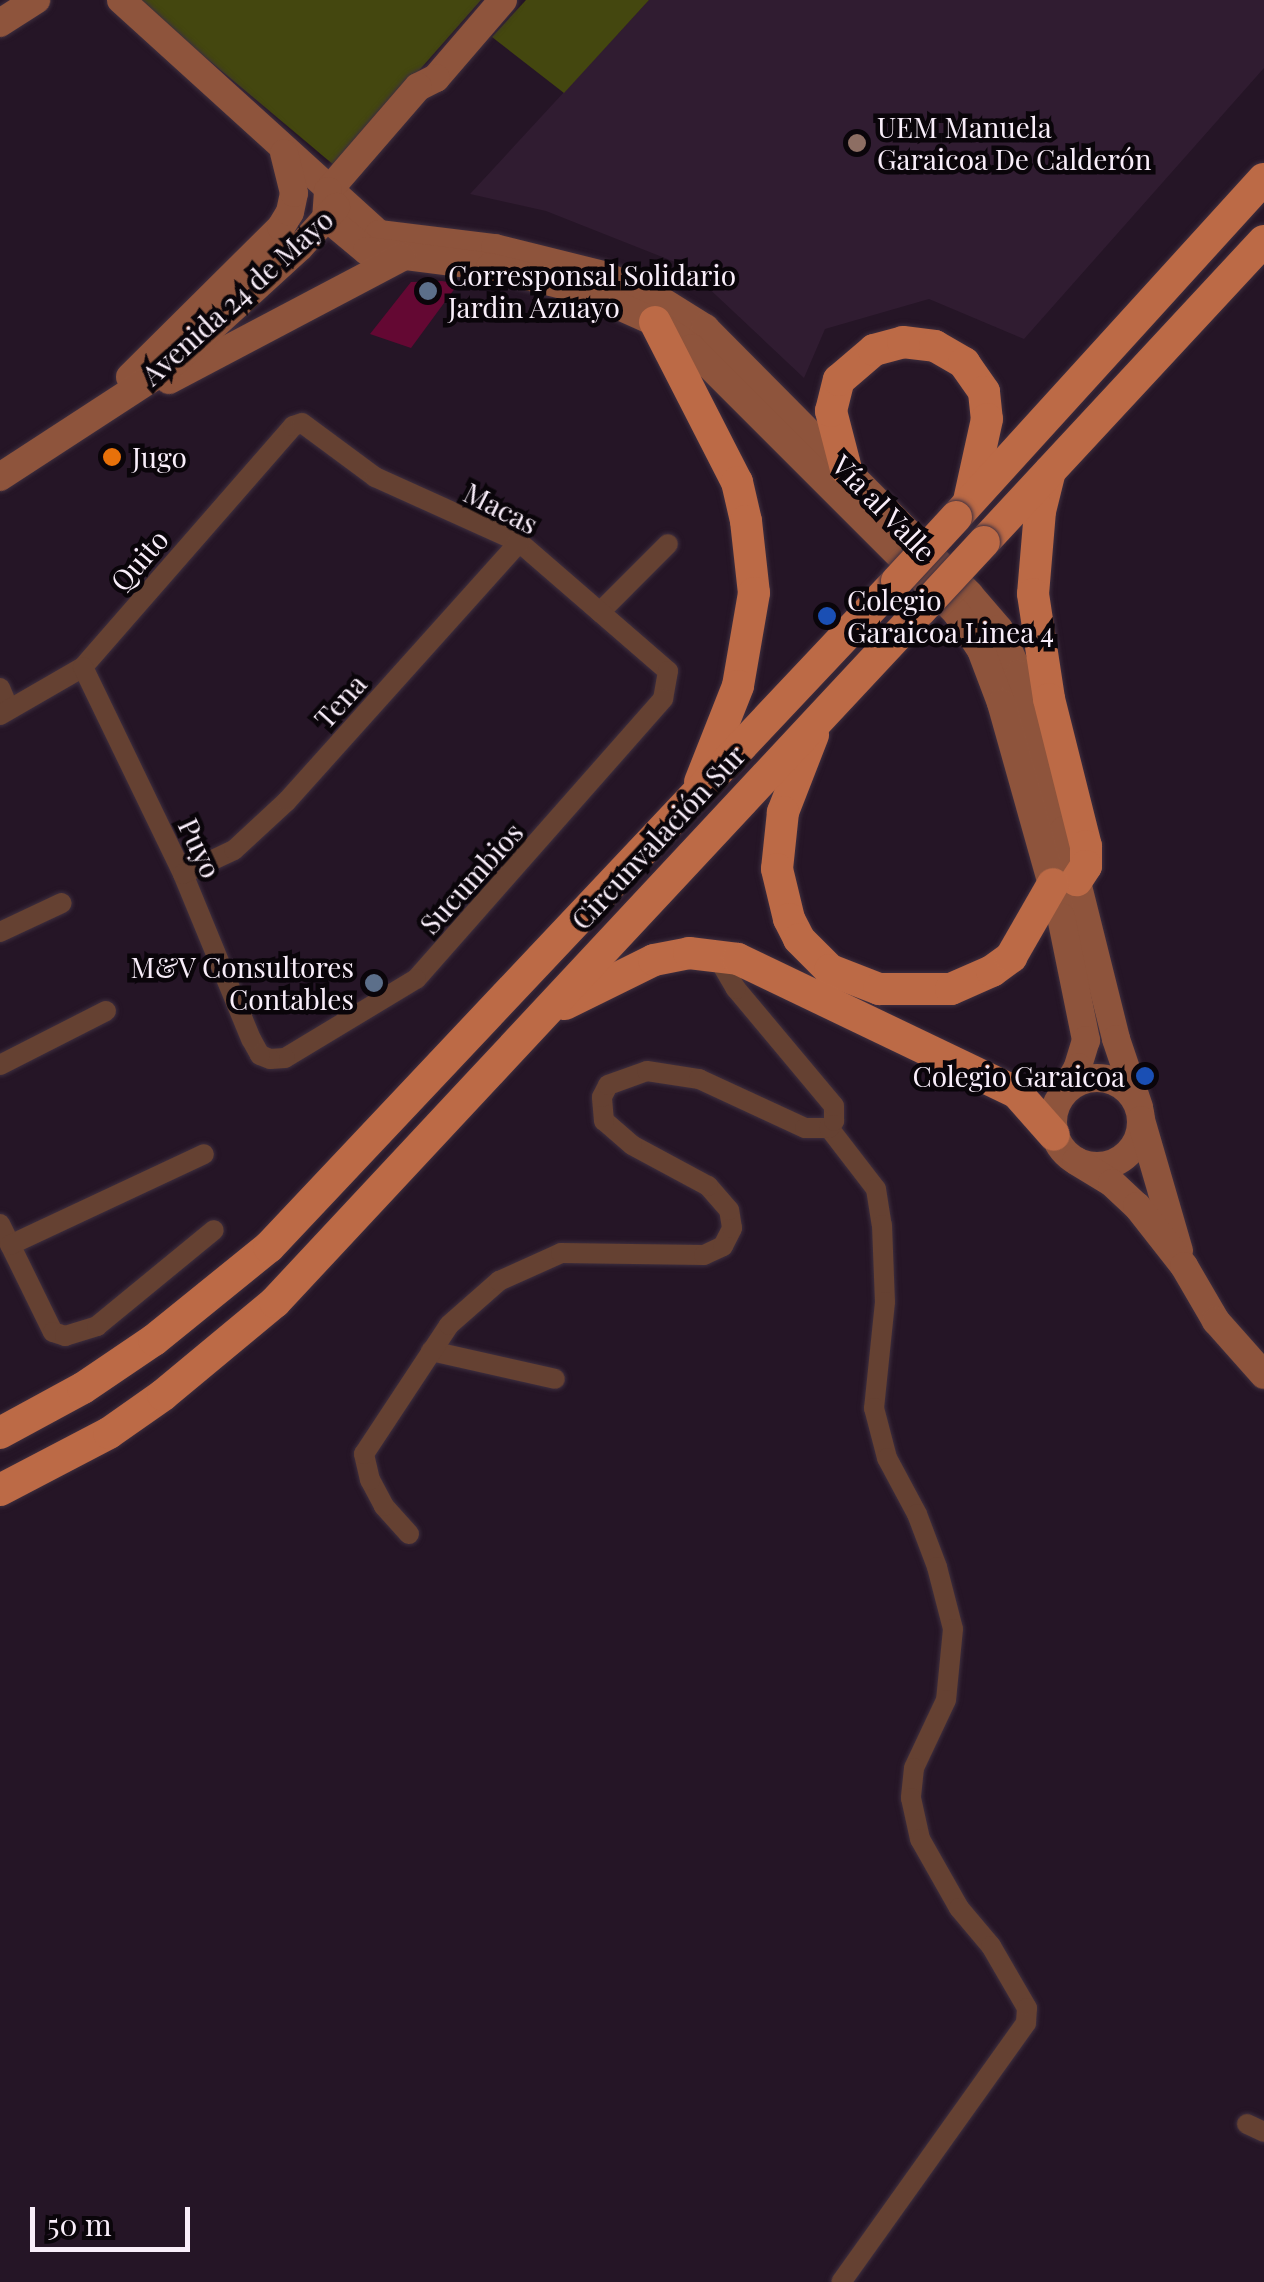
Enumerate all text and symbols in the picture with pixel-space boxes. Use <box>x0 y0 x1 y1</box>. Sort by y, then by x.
place label: UEM Manuela Garaicoa De Calderón <box>877 110 1152 176</box>
marker: UEM Manuela Garaicoa De Calderón <box>846 132 868 154</box>
street label: Avenida 24 de Mayo <box>134 202 340 392</box>
place label: Corresponsal Solidario Jardin Azuayo <box>448 258 736 324</box>
marker: Corresponsal Solidario Jardin Azuayo <box>417 280 439 302</box>
place label: Jugo <box>132 440 187 474</box>
marker: Jugo <box>101 446 123 468</box>
street label: Vía al Valle <box>825 448 943 568</box>
street label: Macas <box>459 475 543 541</box>
street label: Quito <box>103 522 175 598</box>
place label: Colegio Garaicoa Linea 4 <box>847 583 1055 649</box>
marker: Colegio Garaicoa Linea 4 <box>816 605 838 627</box>
street label: Tena <box>307 667 373 735</box>
street label: Circunvalación Sur <box>564 738 752 936</box>
street label: Puyo <box>172 813 228 883</box>
street label: Sucumbios <box>412 815 530 941</box>
place label: M&V Consultores Contables <box>130 950 354 1016</box>
marker: M&V Consultores Contables <box>363 972 385 994</box>
place label: Colegio Garaicoa <box>912 1059 1125 1093</box>
marker: Colegio Garaicoa <box>1134 1065 1156 1087</box>
scale bar <box>35 2187 195 2249</box>
text: 50 m <box>47 2204 112 2244</box>

